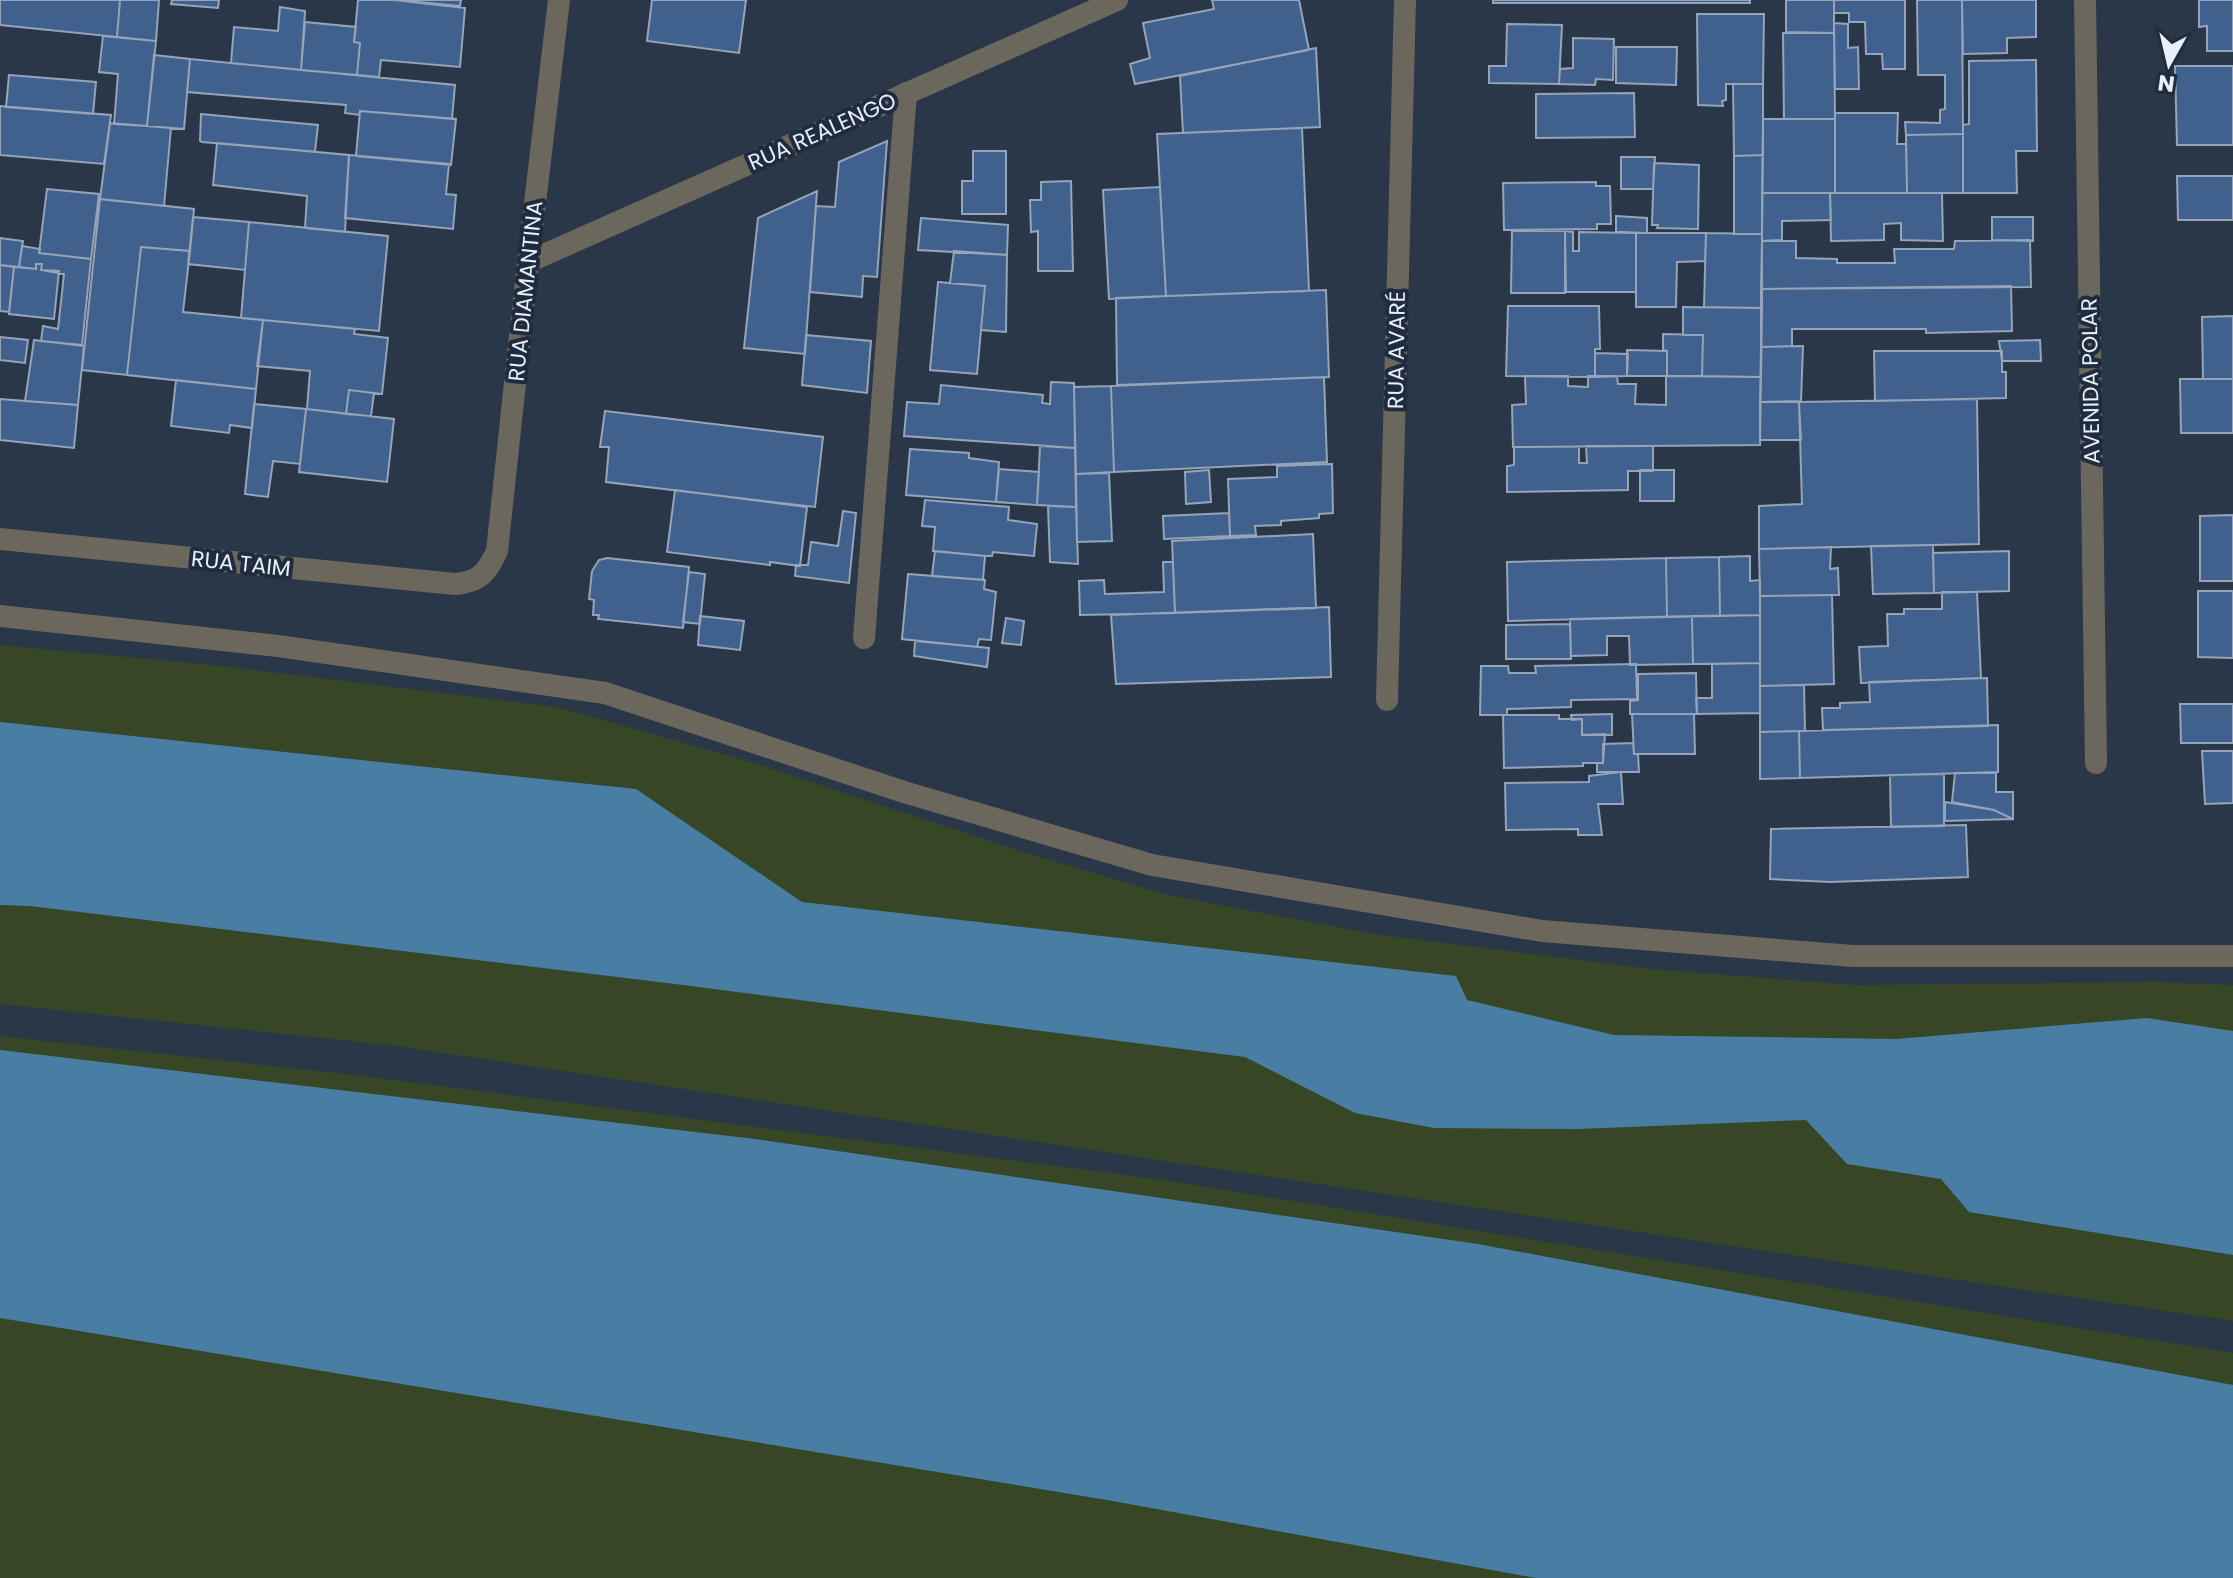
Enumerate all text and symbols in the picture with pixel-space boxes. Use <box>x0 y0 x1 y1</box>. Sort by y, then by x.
north arrow <box>2129 24 2209 104</box>
text: N <box>2156 67 2177 100</box>
street label: RUA REALENGO <box>743 85 901 178</box>
street label: RUA DIAMANTINA <box>501 199 550 383</box>
street label: RUA AVARÉ <box>1380 291 1413 409</box>
street label: AVENIDA POLAR <box>2074 298 2107 464</box>
street label: RUA TAIM <box>190 543 292 584</box>

